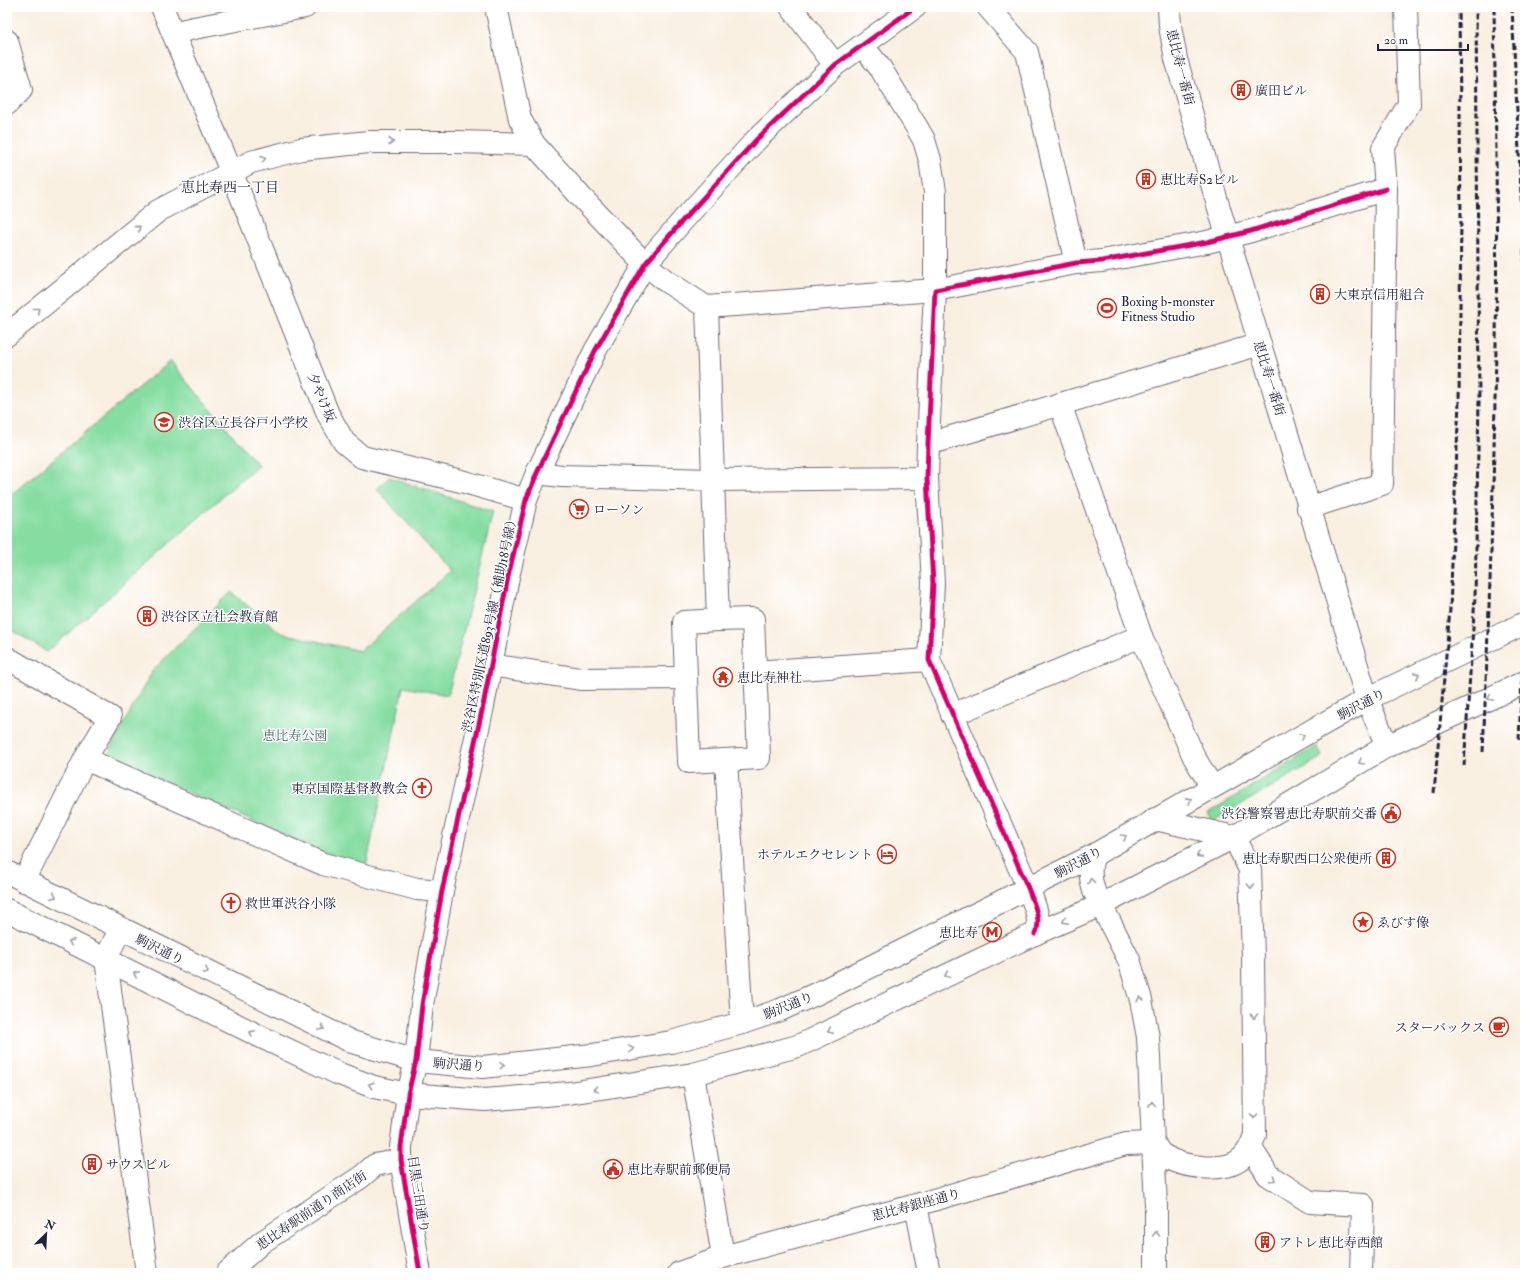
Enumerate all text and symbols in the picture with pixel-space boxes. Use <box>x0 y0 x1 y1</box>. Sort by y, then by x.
scale bar <box>1378 26 1468 52</box>
street label: 恵比寿一番街 <box>1163 27 1197 107</box>
text: 20 m <box>1384 33 1409 48</box>
building icon: 廣田ビル <box>1230 79 1252 101</box>
place label: 廣田ビル <box>1255 83 1307 99</box>
one-way arrow <box>388 138 394 146</box>
one-way arrow <box>259 155 266 164</box>
building icon: 恵比寿S2ビル <box>1135 168 1157 190</box>
place label: 恵比寿S2ビル <box>1160 172 1239 188</box>
district label: 恵比寿西一丁目 <box>181 179 279 196</box>
one-way arrow <box>133 225 140 232</box>
building icon: 大東京信用組合 <box>1309 283 1331 305</box>
place label: 大東京信用組合 <box>1334 287 1425 303</box>
place label: Boxing b-monster Fitness Studio <box>1121 294 1215 325</box>
sports icon: Boxing b-monster Fitness Studio <box>1096 297 1118 319</box>
one-way arrow <box>32 308 39 315</box>
street label: 恵比寿一番街 <box>1250 339 1288 418</box>
street label: 夕やけ坂 <box>304 370 339 424</box>
school or university icon: 渋谷区立長谷戸小学校 <box>153 411 175 433</box>
place label: 渋谷区立長谷戸小学校 <box>178 415 308 431</box>
supermarket icon: ローソン <box>568 498 590 520</box>
place label: ローソン <box>593 502 644 518</box>
street label: 渋谷区特別区道893号線（補助18号線） <box>459 512 521 734</box>
building icon: 渋谷区立社会教育館 <box>136 605 158 627</box>
place label: 渋谷区立社会教育館 <box>161 609 278 625</box>
temple icon: 恵比寿神社 <box>712 666 734 688</box>
place label: 恵比寿神社 <box>737 670 802 686</box>
one-way arrow <box>1412 672 1420 680</box>
street label: 駒沢通り <box>1335 686 1388 724</box>
one-way arrow <box>1486 693 1494 701</box>
park label: 恵比寿公園 <box>262 728 328 744</box>
one-way arrow <box>1298 734 1305 741</box>
one-way arrow <box>1358 757 1365 764</box>
church icon: 東京国際基督教教会 <box>411 777 433 799</box>
place label: 東京国際基督教教会 <box>291 781 408 797</box>
one-way arrow <box>1185 798 1192 805</box>
public building icon: 渋谷警察署恵比寿駅前交番 <box>1380 802 1402 824</box>
place label: 渋谷警察署恵比寿駅前交番 <box>1221 806 1377 822</box>
one-way arrow <box>1120 834 1127 842</box>
hotel icon: ホテルエクセレント <box>876 843 898 865</box>
street label: 駒沢通り <box>1052 844 1105 882</box>
place label: ホテルエクセレント <box>757 847 873 863</box>
building icon: 恵比寿駅西口公衆便所 <box>1375 847 1397 869</box>
one-way arrow <box>1196 850 1203 858</box>
place label: 恵比寿駅西口公衆便所 <box>1242 851 1372 867</box>
one-way arrow <box>1088 877 1096 884</box>
one-way arrow <box>1247 883 1255 889</box>
one-way arrow <box>50 891 58 899</box>
church icon: 救世軍渋谷小隊 <box>220 892 242 914</box>
place label: 救世軍渋谷小隊 <box>245 896 336 912</box>
place icon: ゑびす像 <box>1352 911 1374 933</box>
place label: ゑびす像 <box>1377 915 1429 931</box>
one-way arrow <box>1062 916 1070 924</box>
metro station icon: 恵比寿 <box>981 921 1003 943</box>
place label: 恵比寿 <box>939 925 978 941</box>
street label: 駒沢通り <box>133 931 186 968</box>
one-way arrow <box>68 939 76 947</box>
one-way arrow <box>201 966 209 974</box>
one-way arrow <box>944 970 951 978</box>
one-way arrow <box>133 971 140 979</box>
street label: 駒沢通り <box>761 989 815 1023</box>
one-way arrow <box>1137 996 1145 1002</box>
one-way arrow <box>1250 1013 1258 1019</box>
cafe icon: スターバックス <box>1488 1016 1510 1038</box>
place label: スターバックス <box>1395 1020 1485 1036</box>
one-way arrow <box>318 1023 326 1031</box>
one-way arrow <box>826 1026 834 1034</box>
one-way arrow <box>249 1030 256 1037</box>
one-way arrow <box>628 1045 634 1053</box>
street label: 駒沢通り <box>432 1055 485 1075</box>
one-way arrow <box>499 1061 505 1070</box>
one-way arrow <box>367 1082 374 1090</box>
one-way arrow <box>593 1084 599 1092</box>
one-way arrow <box>1147 1101 1156 1107</box>
one-way arrow <box>1250 1113 1258 1119</box>
building icon: サウスビル <box>81 1153 103 1175</box>
street label: 目黒三田通り <box>404 1154 432 1234</box>
place label: サウスビル <box>106 1157 171 1173</box>
public building icon: 恵比寿駅前郵便局 <box>602 1158 624 1180</box>
place label: 恵比寿駅前郵便局 <box>627 1162 731 1178</box>
street label: 恵比寿駅前通り商店街 <box>253 1168 370 1254</box>
one-way arrow <box>1269 1174 1276 1181</box>
street label: 恵比寿銀座通り <box>870 1185 962 1224</box>
north arrow <box>26 1214 66 1254</box>
text: N <box>42 1217 58 1234</box>
one-way arrow <box>1152 1231 1160 1237</box>
building icon: アトレ恵比寿西館 <box>1254 1231 1276 1253</box>
place label: アトレ恵比寿西館 <box>1279 1235 1383 1251</box>

